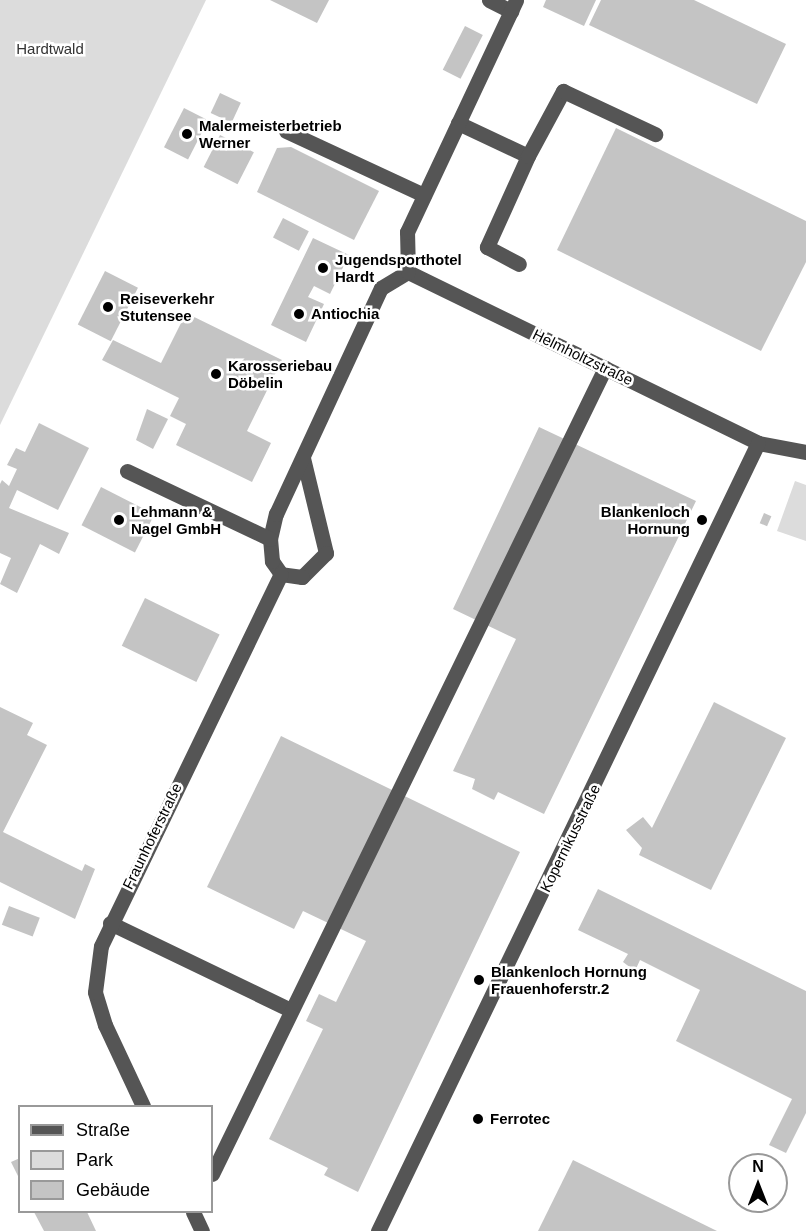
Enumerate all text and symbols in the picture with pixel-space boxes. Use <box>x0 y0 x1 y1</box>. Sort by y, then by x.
park label: Hardtwald <box>16 40 84 58</box>
place label: Malermeisterbetrieb Werner <box>199 116 342 151</box>
marker: Malermeisterbetrieb Werner <box>180 127 194 141</box>
place label: Jugendsporthotel Hardt <box>335 250 462 285</box>
marker: Jugendsporthotel Hardt <box>316 261 330 275</box>
place label: Reiseverkehr Stutensee <box>120 289 214 324</box>
marker: Reiseverkehr Stutensee <box>101 300 115 314</box>
place label: Antiochia <box>311 305 379 323</box>
marker: Antiochia <box>292 307 306 321</box>
street label: Helmholtzstraße <box>530 325 636 389</box>
place label: Karosseriebau Döbelin <box>228 356 332 391</box>
marker: Karosseriebau Döbelin <box>209 367 223 381</box>
place label: Lehmann & Nagel GmbH <box>131 502 221 537</box>
place label: Blankenloch Hornung <box>601 502 690 537</box>
marker: Lehmann & Nagel GmbH <box>112 513 126 527</box>
marker: Blankenloch Hornung <box>695 513 709 527</box>
street label: Fraunhoferstraße <box>119 780 185 892</box>
street label: Kopernikusstraße <box>536 781 604 895</box>
place label: Blankenloch Hornung Frauenhoferstr.2 <box>491 962 647 997</box>
marker: Blankenloch Hornung Frauenhoferstr.2 <box>472 973 486 987</box>
legend <box>18 1105 213 1213</box>
place label: Ferrotec <box>490 1110 550 1128</box>
marker: Ferrotec <box>471 1112 485 1126</box>
text: Straße <box>76 1120 130 1140</box>
text: Park <box>76 1150 113 1170</box>
north arrow <box>728 1153 788 1213</box>
text: N <box>752 1158 764 1175</box>
text: Gebäude <box>76 1180 150 1200</box>

